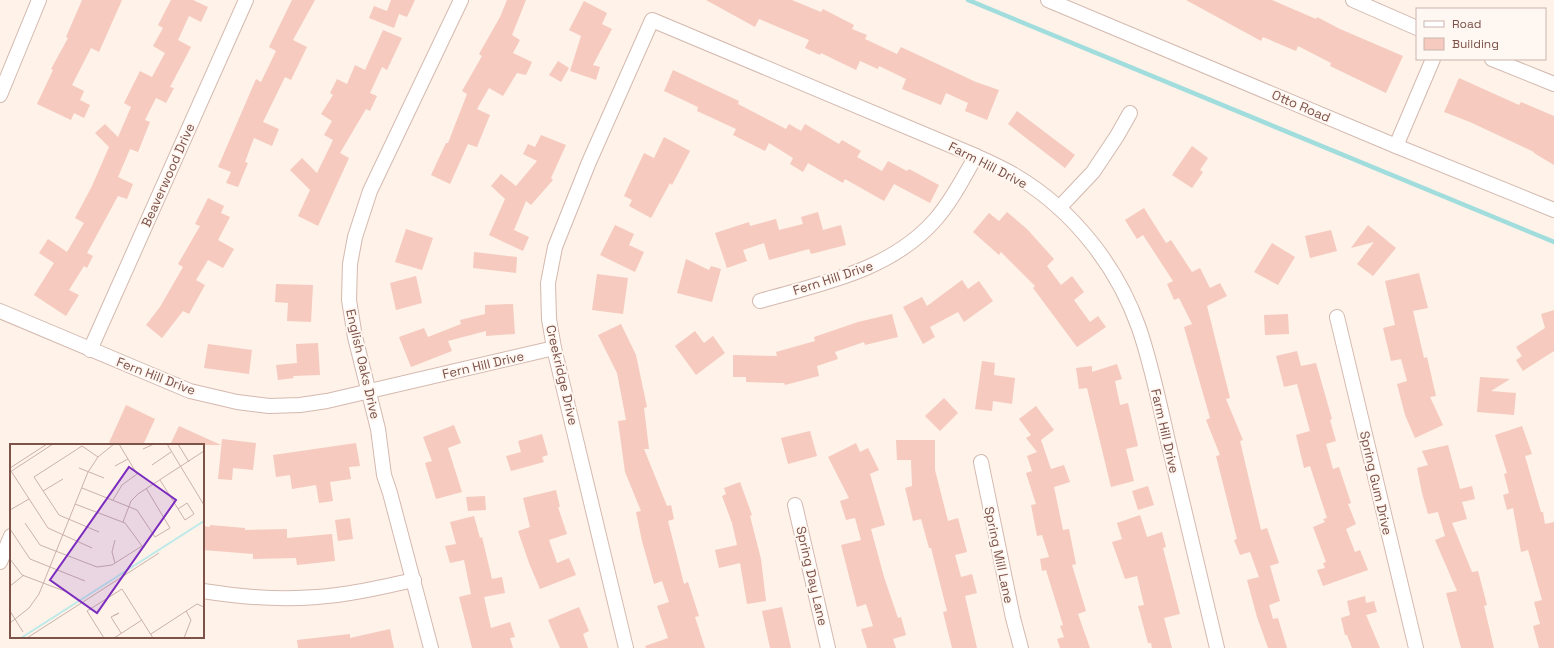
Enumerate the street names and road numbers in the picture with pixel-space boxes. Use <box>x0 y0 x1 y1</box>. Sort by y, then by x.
street label: Otto Road <box>1269 86 1333 126</box>
street label: Beaverwood Drive <box>137 120 199 230</box>
street label: Farm Hill Drive <box>946 138 1030 192</box>
street label: Fern Hill Drive <box>791 257 875 299</box>
street label: English Oaks Drive <box>342 307 384 421</box>
street label: Creekridge Drive <box>542 323 582 427</box>
street label: Fern Hill Drive <box>440 347 526 383</box>
street label: Fern Hill Drive <box>114 353 198 399</box>
street label: Farm Hill Drive <box>1147 387 1183 475</box>
street label: Spring Gum Drive <box>1356 429 1396 537</box>
street label: Spring Mill Lane <box>980 505 1018 605</box>
street label: Spring Day Lane <box>792 525 832 627</box>

